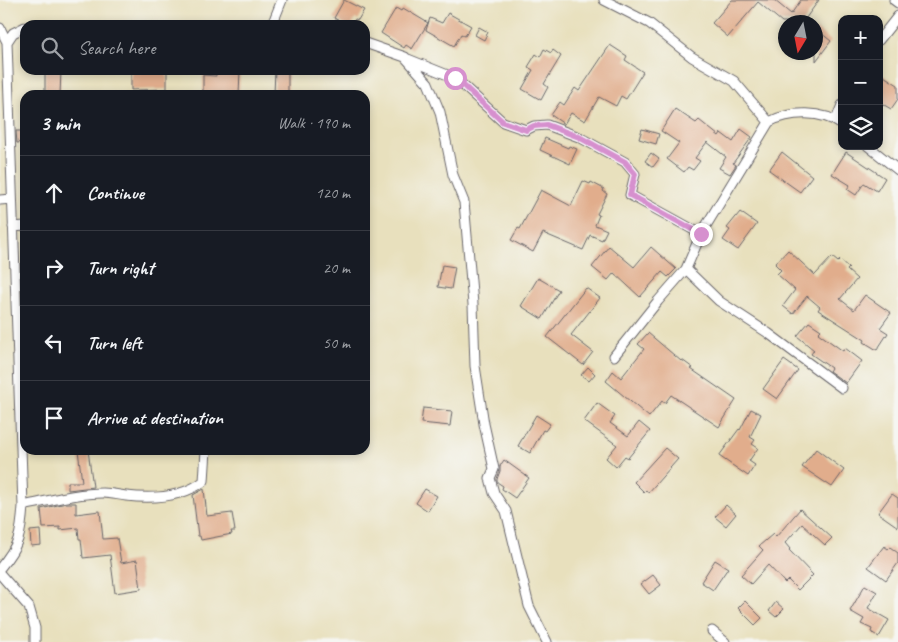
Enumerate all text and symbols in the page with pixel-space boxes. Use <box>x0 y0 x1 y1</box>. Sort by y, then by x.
north arrow <box>778 15 823 60</box>
map controls <box>838 15 883 150</box>
button: + <box>838 15 883 60</box>
search box <box>20 20 370 75</box>
icon: search <box>38 34 66 62</box>
text: Search here <box>78 36 155 60</box>
button: − <box>838 60 883 105</box>
route start <box>444 67 467 90</box>
button: layers <box>838 105 883 150</box>
text: 3 min <box>40 110 80 136</box>
text: Walk · 190 m <box>278 113 350 133</box>
icon: ahead <box>40 179 68 207</box>
text: Continue <box>87 181 144 205</box>
text: 120 m <box>316 183 350 203</box>
route end <box>690 223 713 246</box>
icon: right <box>40 254 68 282</box>
text: Turn right <box>87 256 154 280</box>
text: 20 m <box>323 258 350 278</box>
icon: left <box>40 329 68 357</box>
text: Turn left <box>87 331 142 355</box>
text: 50 m <box>323 333 350 353</box>
icon: arrive <box>40 404 68 432</box>
text: Arrive at destination <box>87 406 223 430</box>

